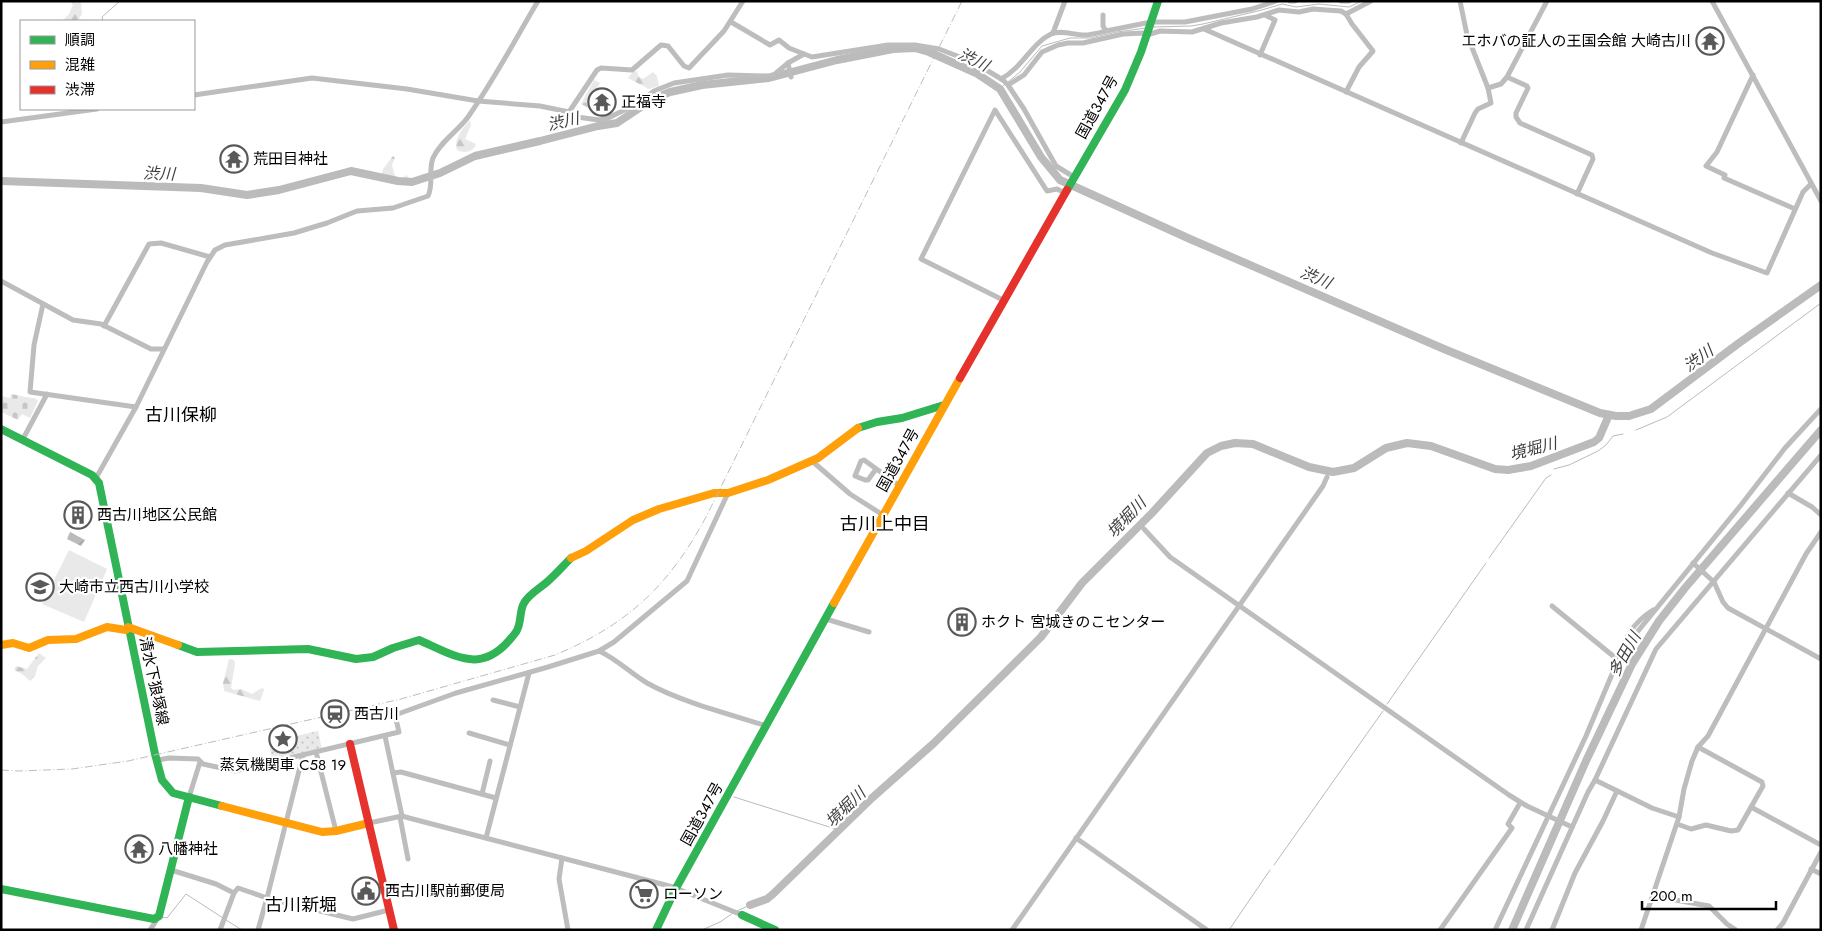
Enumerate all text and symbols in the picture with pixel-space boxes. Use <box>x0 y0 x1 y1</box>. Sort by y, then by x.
legend <box>20 20 195 110</box>
temple icon: エホバの証人の王国会館 大崎古川 <box>1695 26 1725 56</box>
text: 順調 <box>65 29 95 51</box>
place label: エホバの証人の王国会館 大崎古川 <box>1461 30 1691 52</box>
water label: 渋川 <box>954 42 995 78</box>
text: 混雑 <box>65 54 95 76</box>
street label: 国道347号 <box>1070 71 1124 143</box>
text: 渋滞 <box>65 79 95 101</box>
temple icon: 正福寺 <box>587 87 617 117</box>
place label: 正福寺 <box>621 91 666 113</box>
water label: 渋川 <box>545 106 583 136</box>
temple icon: 荒田目神社 <box>219 144 249 174</box>
place label: 荒田目神社 <box>253 148 328 170</box>
water label: 渋川 <box>143 161 177 186</box>
water label: 渋川 <box>1297 261 1337 295</box>
water label: 渋川 <box>1679 339 1720 377</box>
district label: 古川保柳 <box>145 402 217 428</box>
street label: 国道347号 <box>871 424 925 496</box>
water label: 境堀川 <box>1507 431 1561 465</box>
water label: 境堀川 <box>1101 491 1153 543</box>
building icon: 西古川地区公民館 <box>63 500 93 530</box>
place label: 西古川地区公民館 <box>97 504 217 526</box>
district label: 古川上中目 <box>840 511 930 537</box>
school or university icon: 大崎市立西古川小学校 <box>25 572 55 602</box>
place label: 大崎市立西古川小学校 <box>59 576 209 598</box>
building icon: ホクト 宮城きのこセンター <box>947 607 977 637</box>
place label: ホクト 宮城きのこセンター <box>981 611 1166 633</box>
water label: 多田川 <box>1603 626 1647 681</box>
street label: 清水下狼塚線 <box>134 635 174 727</box>
station icon: 西古川 <box>320 699 350 729</box>
place label: 西古川 <box>354 703 399 725</box>
place icon: 蒸気機関車 C58 19 <box>268 724 298 754</box>
place label: 蒸気機関車 C58 19 <box>220 754 346 776</box>
street label: 国道347号 <box>675 778 729 850</box>
water label: 境堀川 <box>820 781 872 832</box>
temple icon: 八幡神社 <box>124 834 154 864</box>
place label: 八幡神社 <box>158 838 218 860</box>
public building icon: 西古川駅前郵便局 <box>351 876 381 906</box>
scale bar <box>1642 878 1776 910</box>
supermarket icon: ローソン <box>629 879 659 909</box>
place label: 西古川駅前郵便局 <box>385 880 505 902</box>
place label: ローソン <box>663 883 723 905</box>
text: 200 m <box>1650 885 1693 907</box>
district label: 古川新堀 <box>265 892 337 918</box>

